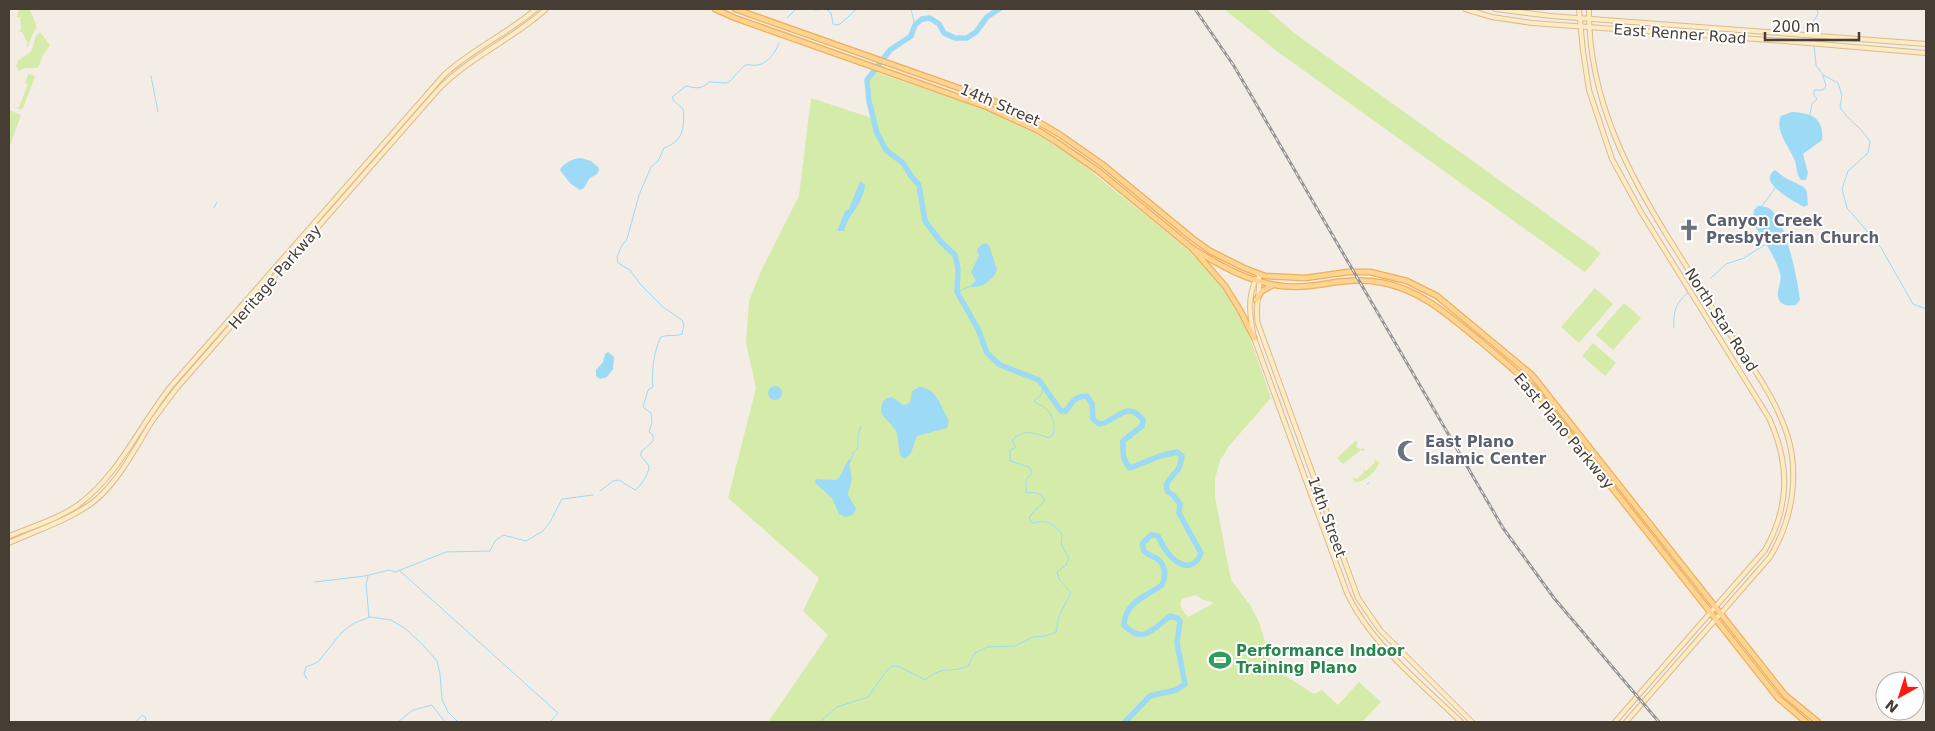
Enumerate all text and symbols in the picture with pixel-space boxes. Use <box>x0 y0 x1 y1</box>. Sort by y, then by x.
scale bar <box>1765 10 1859 42</box>
text: 200 m <box>1772 18 1820 36</box>
street label: East Renner Road <box>1613 20 1747 48</box>
street label: 14th Street <box>957 80 1043 130</box>
place label: Canyon Creek Presbyterian Church <box>1706 212 1879 247</box>
church icon: Canyon Creek Presbyterian Church <box>1676 217 1702 243</box>
street label: Heritage Parkway <box>225 221 325 333</box>
street label: North Star Road <box>1681 265 1761 375</box>
street label: East Plano Parkway <box>1510 369 1618 493</box>
place label: East Plano Islamic Center <box>1425 433 1547 468</box>
mosque icon: East Plano Islamic Center <box>1395 438 1421 464</box>
street label: 14th Street <box>1304 474 1350 560</box>
place label: Performance Indoor Training Plano <box>1236 642 1405 677</box>
sports icon: Performance Indoor Training Plano <box>1207 647 1233 673</box>
north arrow <box>1875 671 1925 721</box>
text: N <box>1882 696 1901 716</box>

